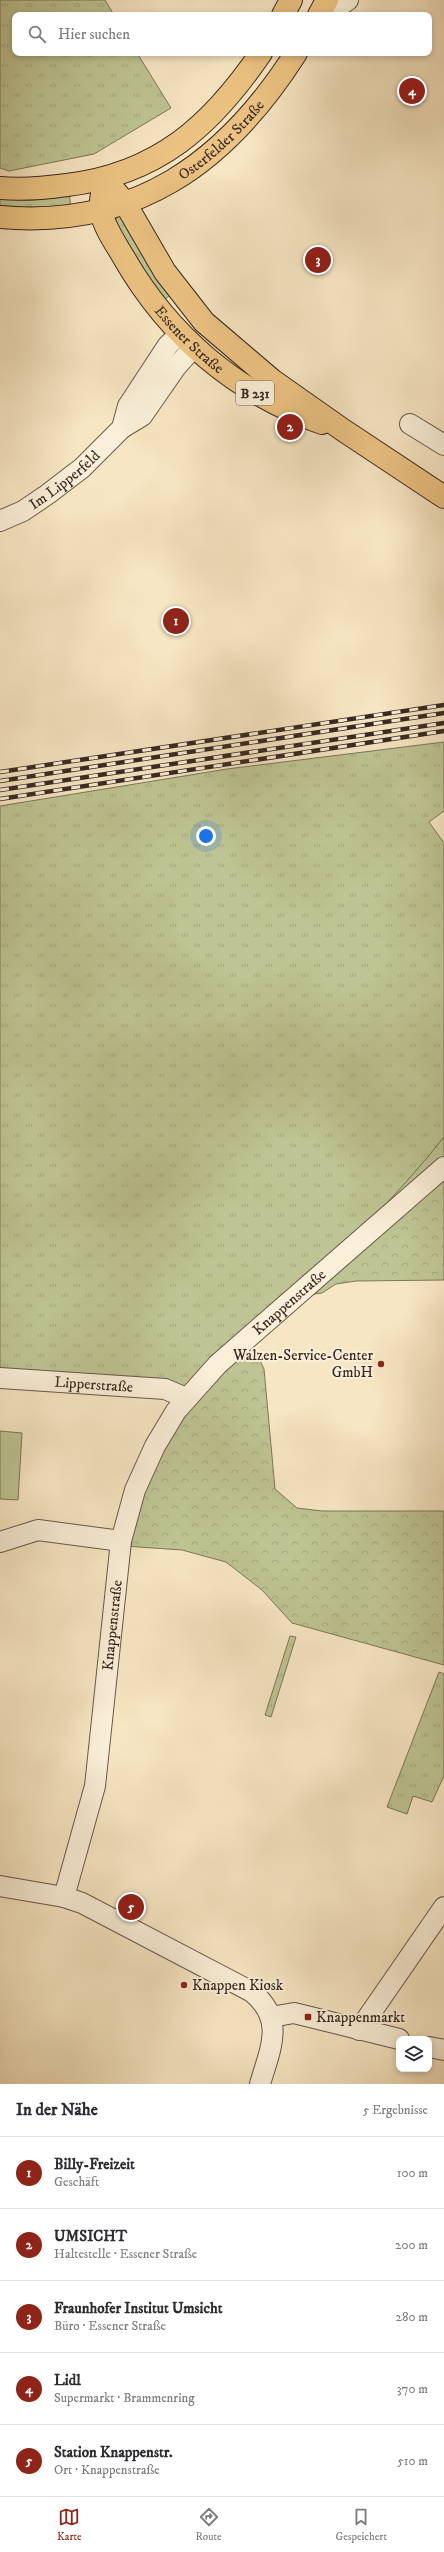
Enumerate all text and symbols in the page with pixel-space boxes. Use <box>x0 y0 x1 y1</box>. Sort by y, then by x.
search box <box>12 12 432 56</box>
icon: search <box>26 23 48 45</box>
text: Hier suchen <box>58 25 130 44</box>
pin: 4 <box>399 76 425 106</box>
street label: Osterfelder Straße <box>175 96 269 185</box>
pin: 3 <box>305 245 331 275</box>
street label: Essener Straße <box>150 302 227 378</box>
road number: B 231 <box>236 381 274 405</box>
pin: 2 <box>277 412 303 442</box>
street label: Im Lipperfeld <box>26 446 105 514</box>
pin: 1 <box>163 606 189 636</box>
your location <box>196 826 216 846</box>
street label: Knappenstraße <box>249 1265 330 1339</box>
place label: Walzen-Service-Center GmbH <box>232 1346 373 1382</box>
marker: Walzen-Service-Center GmbH <box>376 1359 386 1369</box>
street label: Lipperstraße <box>54 1373 134 1397</box>
street label: Knappenstraße <box>98 1579 127 1671</box>
pin: 5 <box>118 1892 144 1922</box>
place label: Knappen Kiosk <box>192 1976 284 1995</box>
marker: Knappen Kiosk <box>179 1980 189 1990</box>
place label: Knappenmarkt <box>316 2008 405 2027</box>
marker: Knappenmarkt <box>303 2012 313 2022</box>
map controls <box>396 2036 432 2072</box>
button: layers <box>396 2036 432 2072</box>
text: In der Nähe <box>16 2099 98 2121</box>
text: 5 Ergebnisse <box>363 2102 428 2118</box>
text: Billy-Freizeit <box>54 2155 135 2174</box>
text: 1 <box>27 2165 31 2181</box>
text: 100 m <box>397 2165 428 2181</box>
text: Geschäft <box>54 2174 99 2190</box>
text: UMSICHT <box>54 2227 127 2246</box>
text: 2 <box>26 2237 32 2253</box>
text: 200 m <box>395 2237 428 2253</box>
text: Haltestelle · Essener Straße <box>54 2246 197 2262</box>
text: Fraunhofer Institut Umsicht <box>54 2299 222 2318</box>
text: 3 <box>27 2309 31 2325</box>
text: 280 m <box>396 2309 428 2325</box>
text: Büro · Essener Straße <box>54 2318 166 2334</box>
text: Lidl <box>54 2371 81 2390</box>
text: 4 <box>25 2381 33 2397</box>
text: 370 m <box>397 2381 428 2397</box>
text: Supermarkt · Brammenring <box>54 2390 195 2406</box>
text: Station Knappenstr. <box>54 2443 173 2462</box>
text: 5 <box>26 2453 32 2469</box>
text: 510 m <box>397 2453 428 2469</box>
text: Ort · Knappenstraße <box>54 2462 160 2478</box>
tab: Karte <box>57 2506 82 2544</box>
tab: Route <box>196 2506 222 2544</box>
tab: Gespeichert <box>336 2506 387 2544</box>

